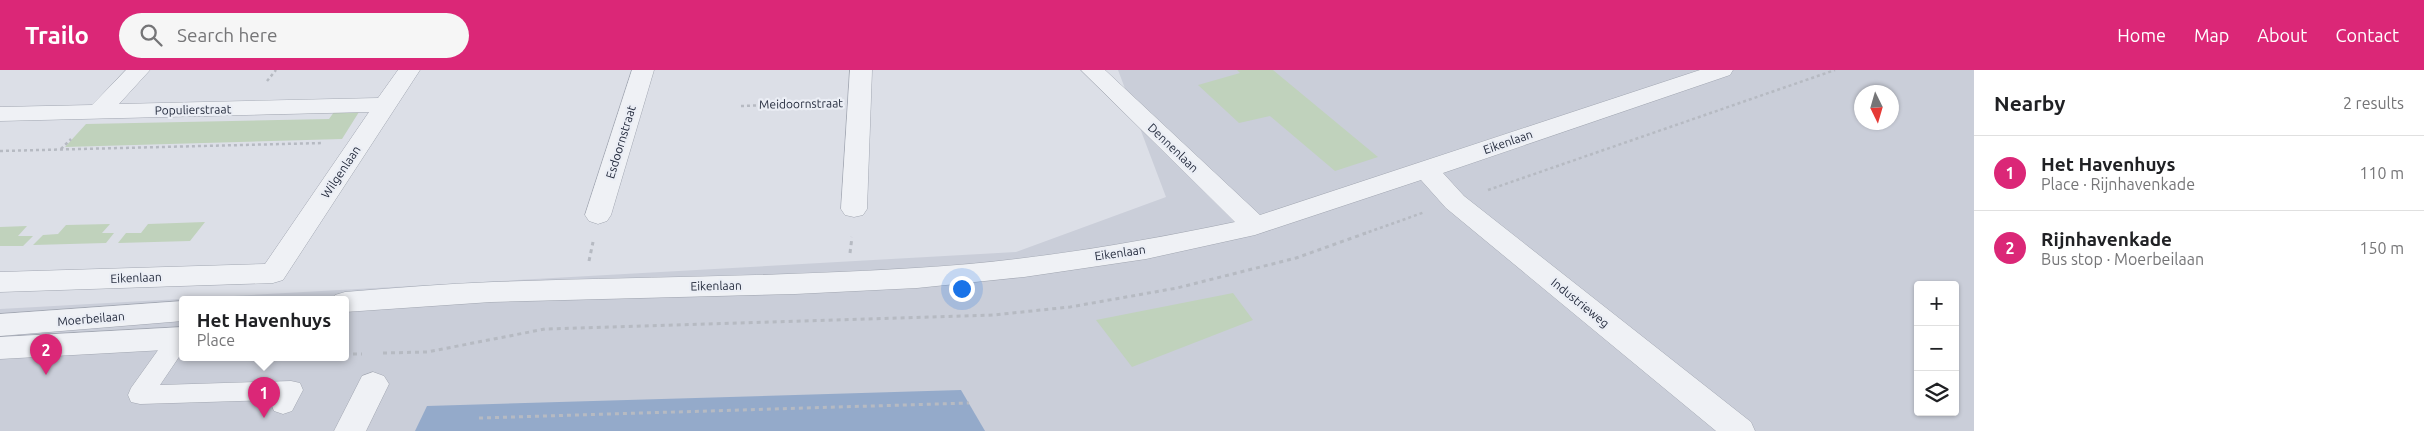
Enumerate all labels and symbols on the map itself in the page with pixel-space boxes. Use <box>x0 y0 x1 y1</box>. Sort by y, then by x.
north arrow <box>1854 85 1899 130</box>
street label: Meidoornstraat <box>759 96 843 111</box>
street label: Populierstraat <box>155 102 232 117</box>
street label: Esdoornstraat <box>603 103 638 180</box>
street label: Dennenlaan <box>1146 121 1201 175</box>
street label: Eikenlaan <box>1481 127 1534 156</box>
street label: Wilgenlaan <box>318 143 363 200</box>
street label: Eikenlaan <box>1094 242 1146 263</box>
street label: Eikenlaan <box>110 270 162 285</box>
street label: Industrieweg <box>1549 275 1612 330</box>
your location <box>949 276 975 302</box>
street label: Eikenlaan <box>690 279 742 292</box>
street label: Moerbeilaan <box>57 309 125 328</box>
pin: 2 <box>30 334 62 375</box>
pin: 1 <box>248 377 280 418</box>

